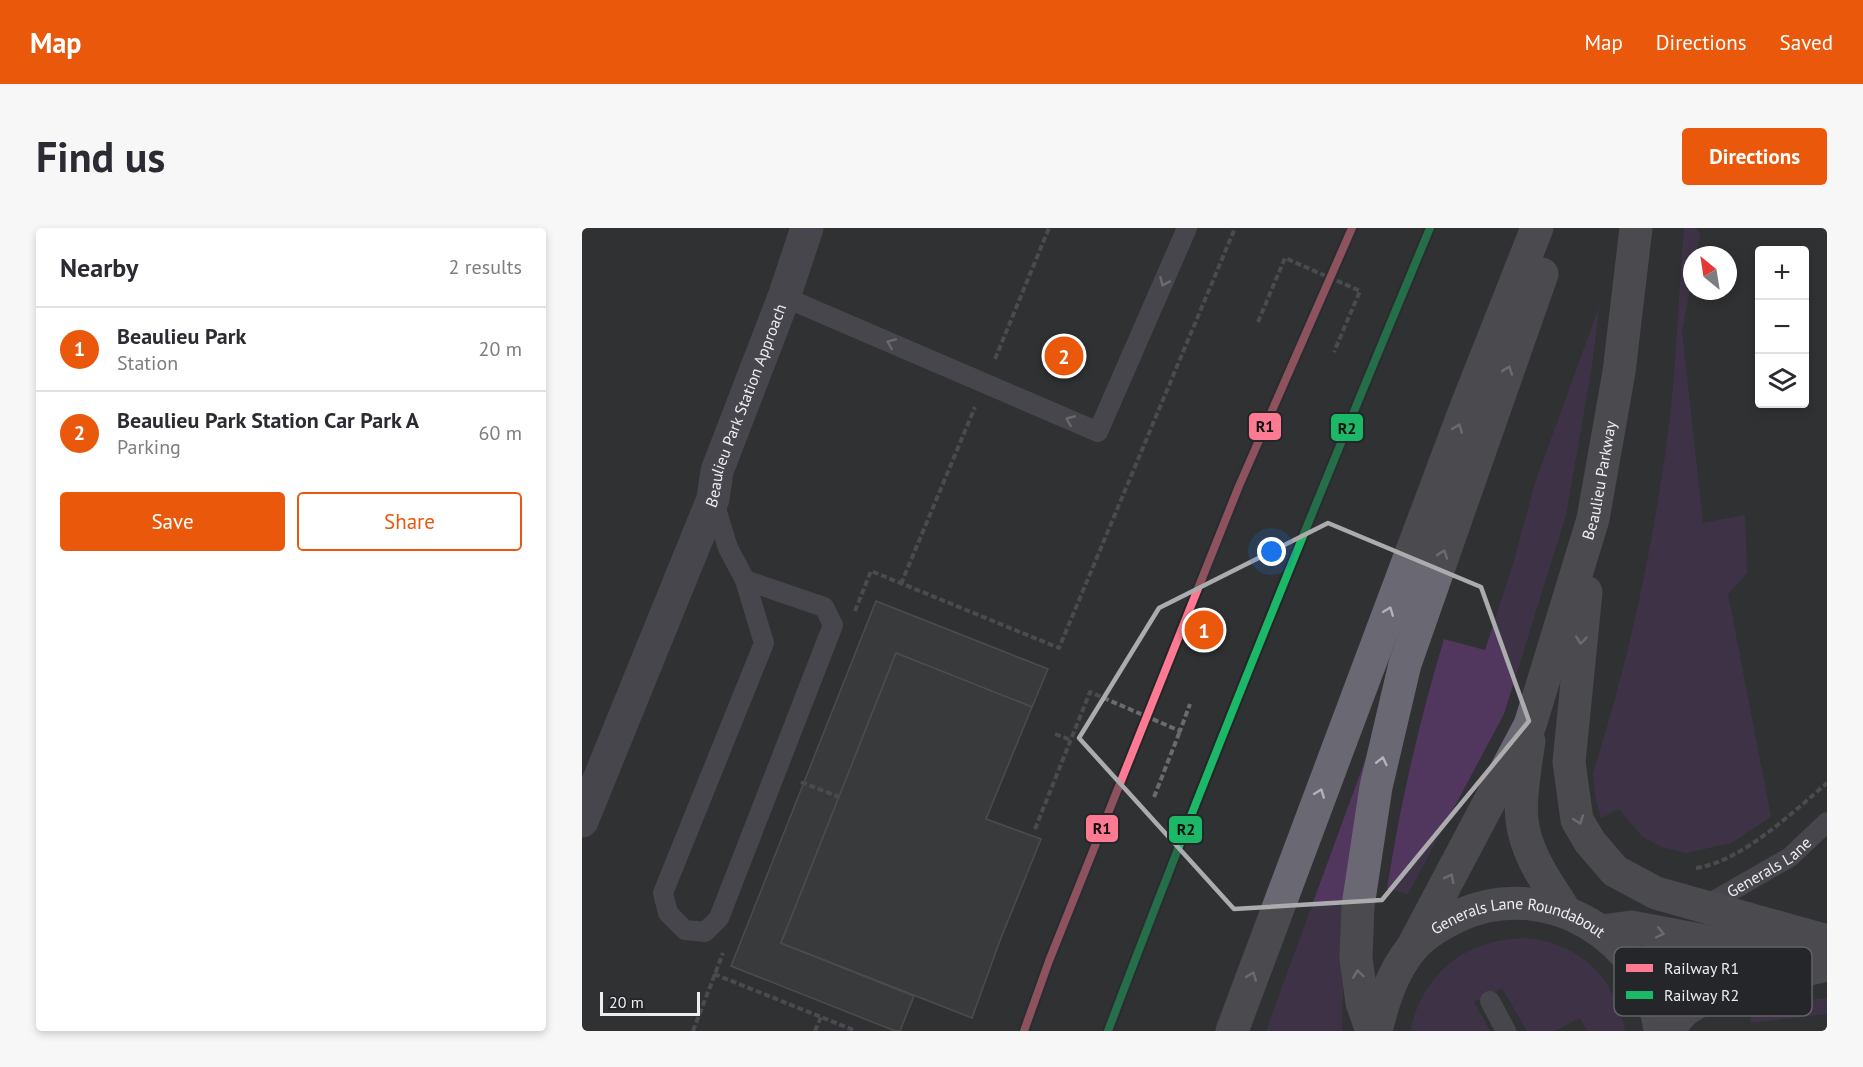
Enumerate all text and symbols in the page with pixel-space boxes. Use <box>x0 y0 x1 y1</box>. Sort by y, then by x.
text: Map <box>30 24 81 61</box>
text: Map <box>1584 29 1623 56</box>
text: Directions <box>1656 29 1747 56</box>
text: Saved <box>1780 29 1833 56</box>
button: Directions <box>1682 128 1827 185</box>
text: Find us <box>36 129 165 184</box>
north arrow <box>1683 246 1737 300</box>
map controls <box>1755 246 1809 408</box>
button: + <box>1755 246 1809 300</box>
text: Nearby <box>60 251 138 284</box>
text: 2 results <box>449 254 522 280</box>
one-way arrow <box>1159 275 1171 286</box>
button: − <box>1755 300 1809 354</box>
street label: Beaulieu Park Station Approach <box>701 301 790 510</box>
text: Beaulieu Park <box>117 322 246 350</box>
pin: 2 <box>1044 334 1084 378</box>
text: 1 <box>74 336 85 362</box>
text: 20 m <box>479 336 522 362</box>
one-way arrow <box>886 338 897 350</box>
text: Station <box>117 350 178 376</box>
button: layers <box>1755 354 1809 408</box>
one-way arrow <box>1500 365 1513 376</box>
text: Beaulieu Park Station Car Park A <box>117 406 419 434</box>
line badge: R1 <box>1248 412 1282 441</box>
line badge: R2 <box>1330 413 1364 442</box>
one-way arrow <box>1065 415 1076 427</box>
text: R1 <box>1256 416 1274 436</box>
text: R2 <box>1338 418 1356 438</box>
street label: Beaulieu Parkway <box>1577 419 1620 542</box>
text: 2 <box>74 420 85 446</box>
text: 60 m <box>479 420 522 446</box>
one-way arrow <box>1451 424 1463 435</box>
text: Parking <box>117 434 181 460</box>
button: Save <box>60 492 285 551</box>
button: Share <box>297 492 522 551</box>
your location <box>1257 537 1286 566</box>
one-way arrow <box>1436 549 1449 560</box>
one-way arrow <box>1382 606 1394 617</box>
pin: 1 <box>1184 608 1224 652</box>
one-way arrow <box>1575 635 1588 644</box>
one-way arrow <box>1374 756 1387 766</box>
one-way arrow <box>1313 789 1326 799</box>
line badge: R1 <box>1085 814 1119 843</box>
one-way arrow <box>1572 814 1585 824</box>
line badge: R2 <box>1168 815 1203 844</box>
text: R1 <box>1093 818 1111 838</box>
text: R2 <box>1177 819 1195 839</box>
street label: Generals Lane <box>1723 832 1815 901</box>
one-way arrow <box>1443 874 1454 885</box>
text: Generals Lane Roundabout <box>1427 893 1610 942</box>
street label: Generals Lane Roundabout <box>1425 926 1609 946</box>
one-way arrow <box>1654 926 1664 939</box>
legend <box>1614 947 1812 1016</box>
text: Railway R1 <box>1664 958 1739 978</box>
one-way arrow <box>1353 970 1365 979</box>
one-way arrow <box>1245 971 1258 982</box>
text: Railway R2 <box>1664 985 1739 1005</box>
scale bar <box>600 989 700 1016</box>
text: 20 m <box>609 992 644 1012</box>

